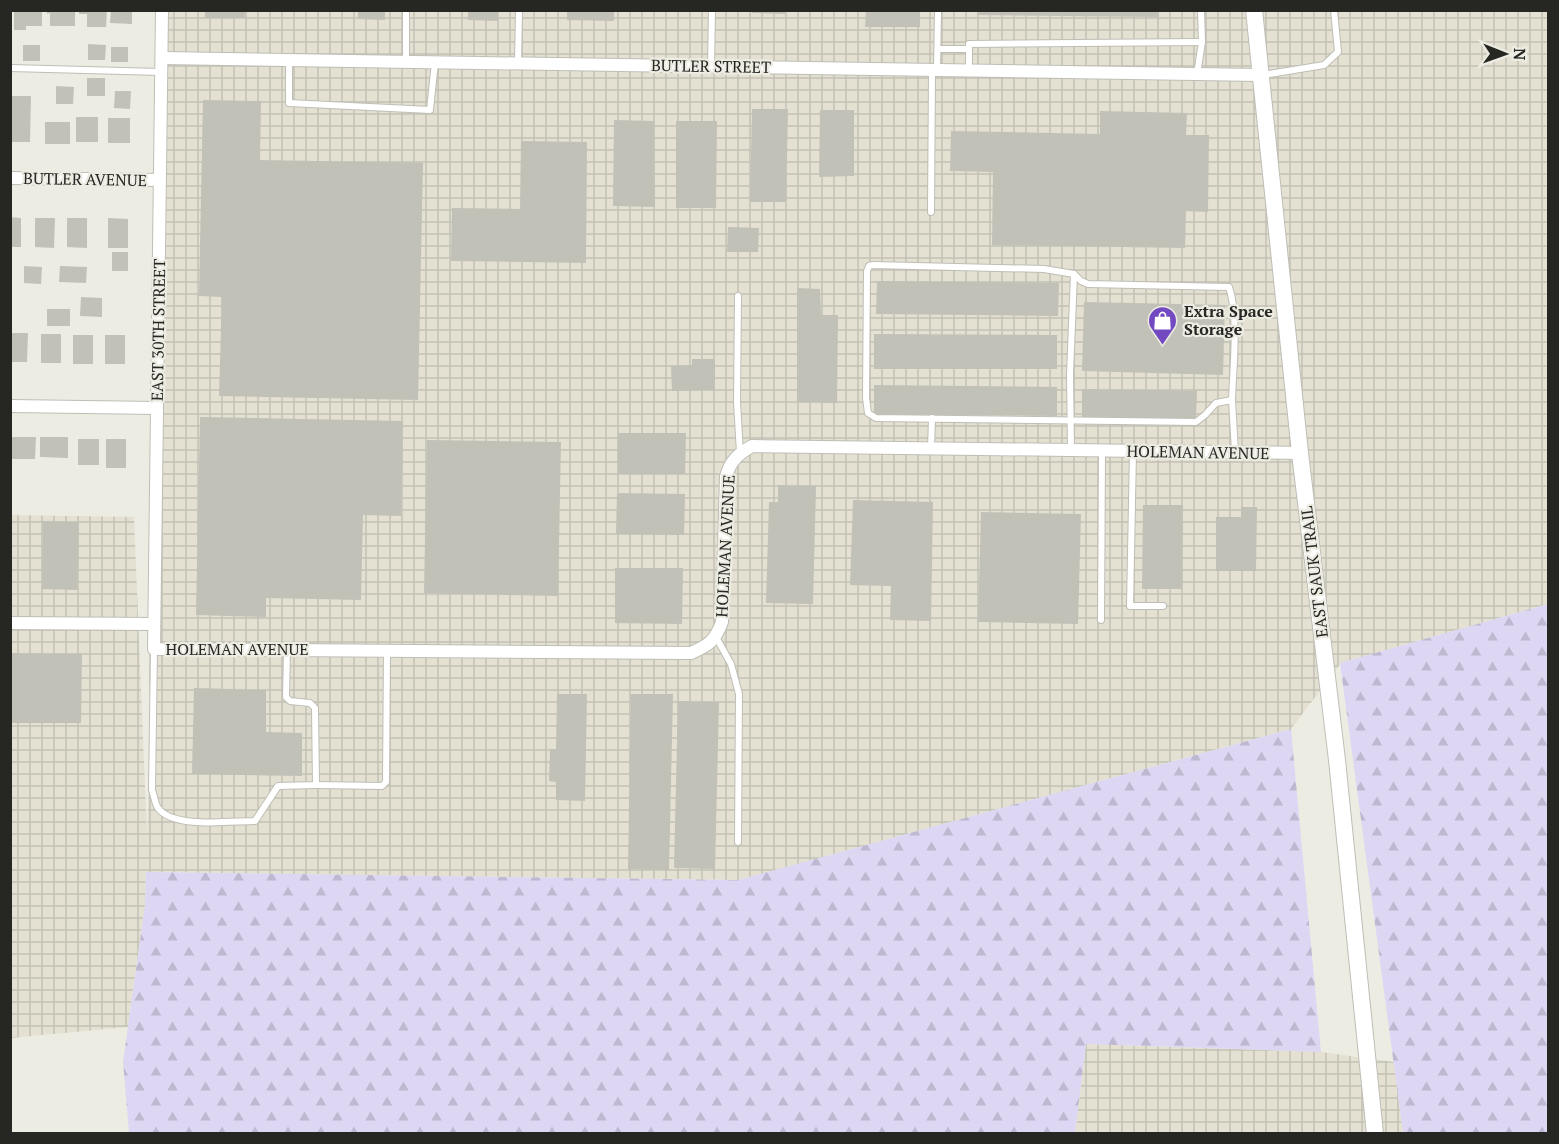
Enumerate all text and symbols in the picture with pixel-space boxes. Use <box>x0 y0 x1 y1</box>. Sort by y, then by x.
north arrow <box>1475 24 1535 84</box>
text: N <box>1509 48 1531 61</box>
street label: BUTLER STREET <box>651 54 771 78</box>
street label: BUTLER AVENUE <box>23 167 147 191</box>
street label: EAST 30TH STREET <box>146 259 170 401</box>
place label: Extra Space Storage <box>1184 300 1273 340</box>
shop icon: Extra Space Storage <box>1147 304 1179 346</box>
street label: HOLEMAN AVENUE <box>1126 440 1270 464</box>
street label: HOLEMAN AVENUE <box>710 474 740 618</box>
street label: EAST SAUK TRAIL <box>1295 505 1333 639</box>
street label: HOLEMAN AVENUE <box>166 638 309 660</box>

